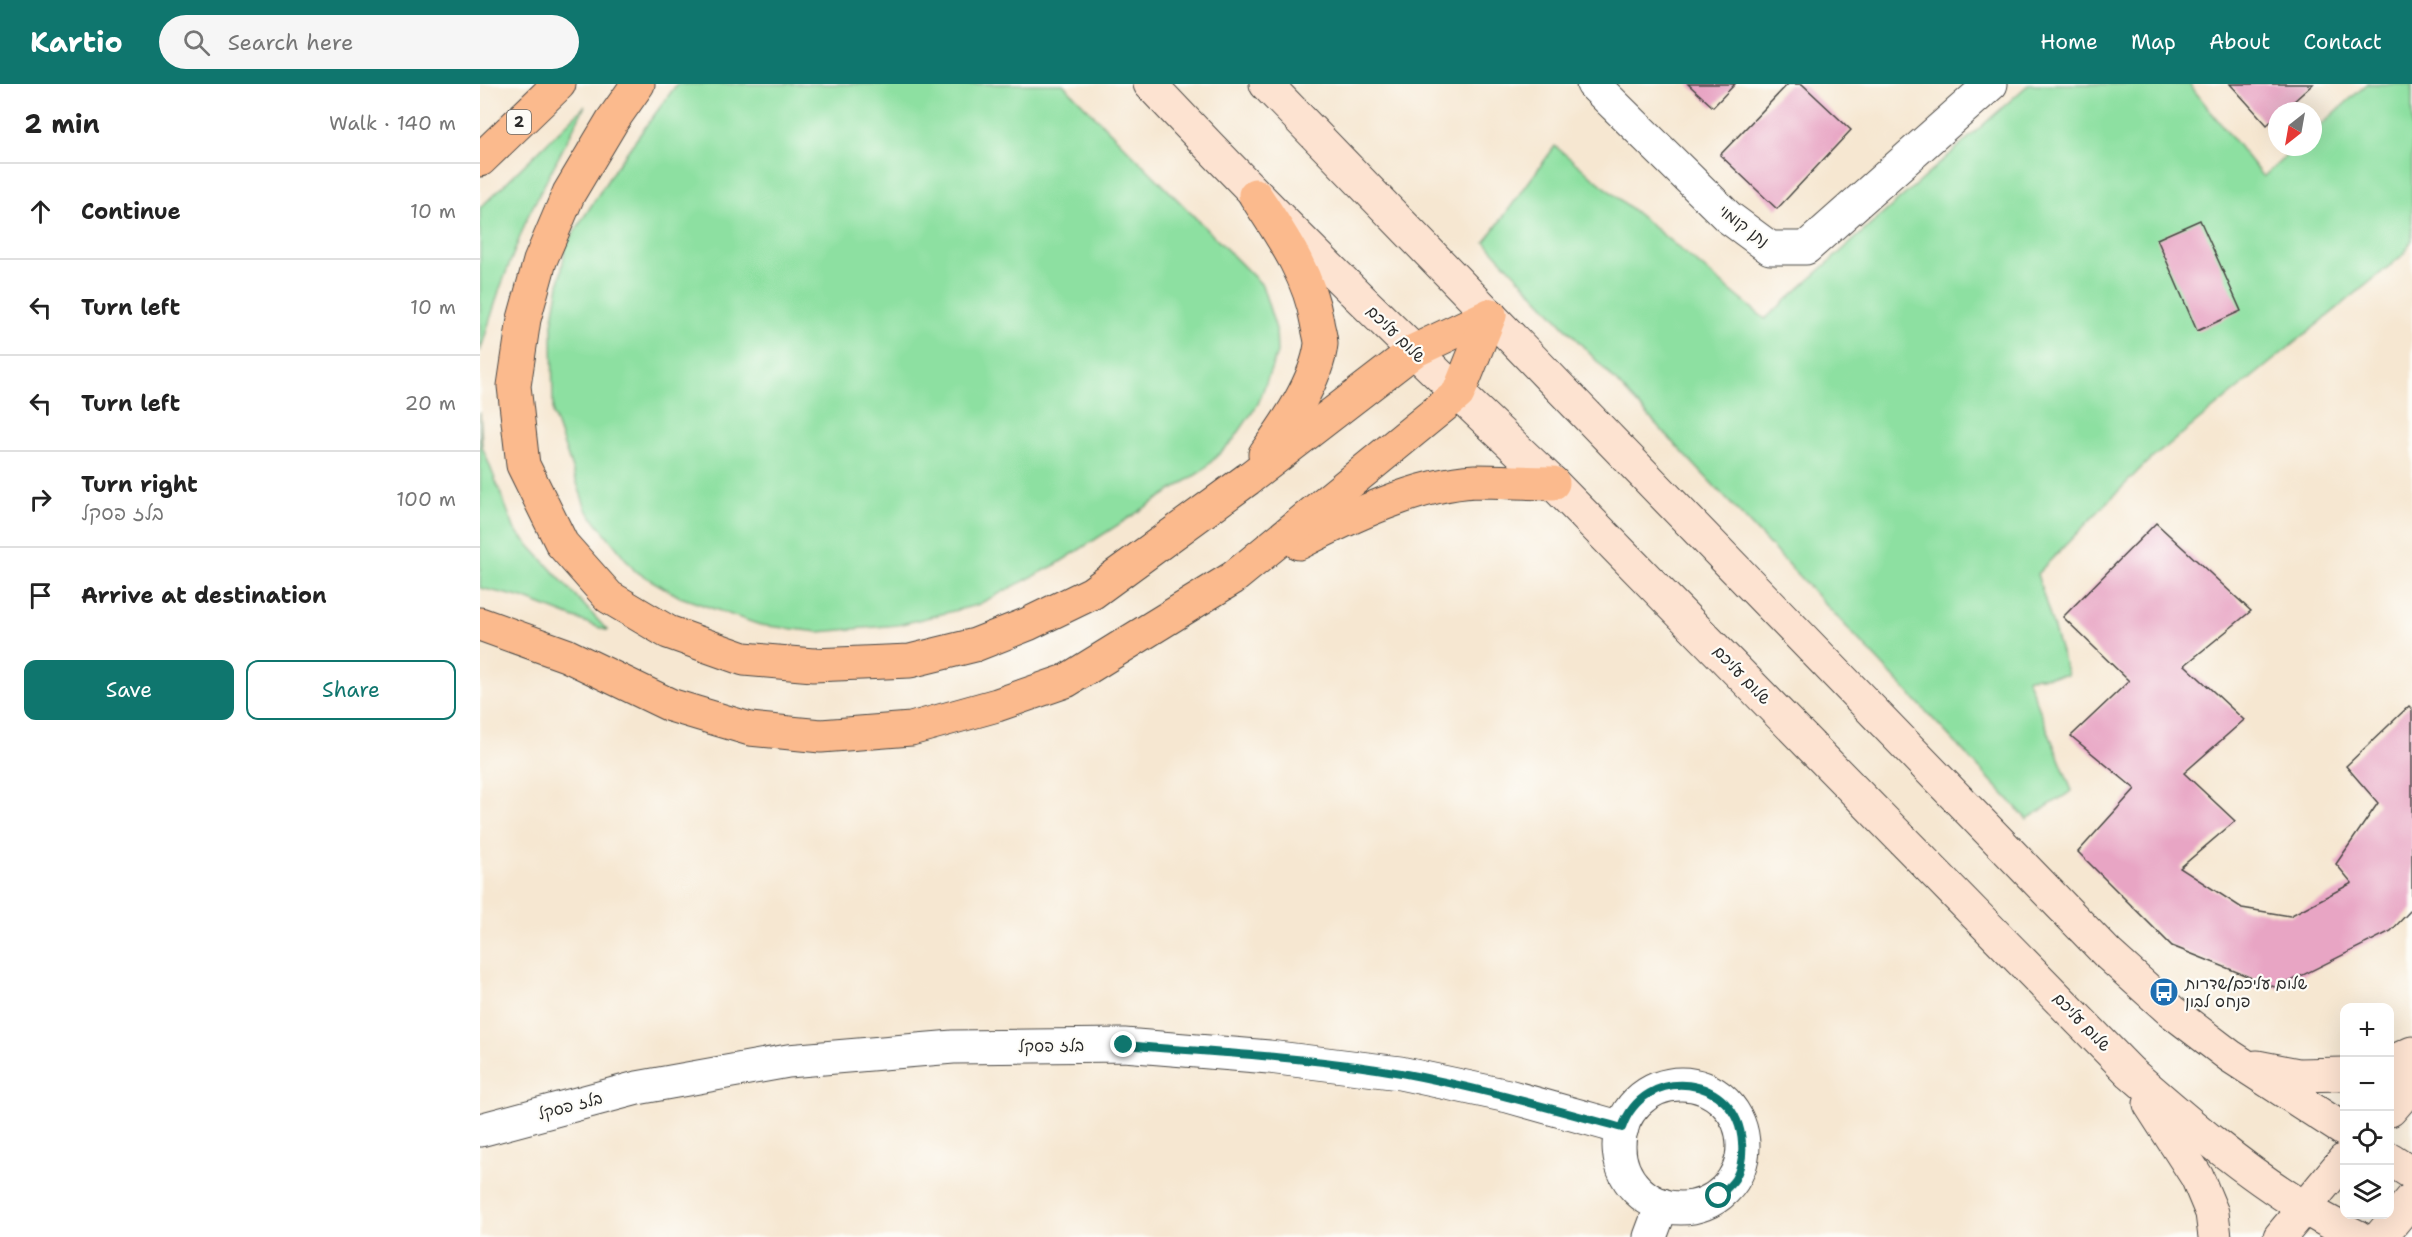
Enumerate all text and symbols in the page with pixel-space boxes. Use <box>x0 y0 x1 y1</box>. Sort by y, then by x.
search box <box>159 15 579 69</box>
text: Kartio <box>30 23 123 61</box>
icon: search <box>180 26 213 59</box>
text: Search here <box>228 28 353 57</box>
text: Home <box>2040 28 2098 56</box>
text: Map <box>2131 28 2176 56</box>
text: About <box>2209 28 2270 56</box>
text: Contact <box>2303 28 2382 56</box>
north arrow <box>2268 102 2322 156</box>
text: 2 min <box>24 106 100 141</box>
text: Walk · 140 m <box>329 110 456 136</box>
road number: 2 <box>507 110 531 134</box>
icon: ahead <box>24 195 57 228</box>
text: Continue <box>81 197 181 226</box>
text: 10 m <box>410 198 456 224</box>
street label: נתן קומוי <box>1714 200 1774 252</box>
icon: left <box>24 291 57 324</box>
text: Turn left <box>81 293 180 322</box>
text: 10 m <box>410 294 456 320</box>
street label: שלום עליכם <box>1362 301 1430 368</box>
icon: left <box>24 387 57 420</box>
text: Turn left <box>81 389 180 418</box>
text: 20 m <box>405 390 456 416</box>
text: Turn right <box>81 470 198 499</box>
icon: right <box>24 483 57 516</box>
text: 100 m <box>396 486 456 512</box>
text: בלז פסקל <box>81 500 164 526</box>
icon: arrive <box>24 579 57 612</box>
text: Arrive at destination <box>81 581 327 610</box>
street label: שלום עליכם <box>1709 641 1776 709</box>
button: Save <box>24 660 234 720</box>
button: Share <box>246 660 456 720</box>
place label: שלום עליכם/שדרות פנחס לבון <box>2184 973 2308 1012</box>
bus stop icon: שלום עליכם/שדרות פנחס לבון <box>2148 976 2180 1008</box>
street label: שלום עליכם <box>2049 988 2116 1056</box>
map controls <box>2340 1003 2394 1219</box>
button: + <box>2340 1003 2394 1057</box>
route end <box>1110 1031 1136 1057</box>
street label: בלז פסקל <box>1018 1035 1084 1057</box>
button: − <box>2340 1057 2394 1111</box>
street label: בלז פסקל <box>535 1087 605 1125</box>
button: locate <box>2340 1111 2394 1165</box>
button: layers <box>2340 1165 2394 1219</box>
route start <box>1705 1182 1731 1208</box>

